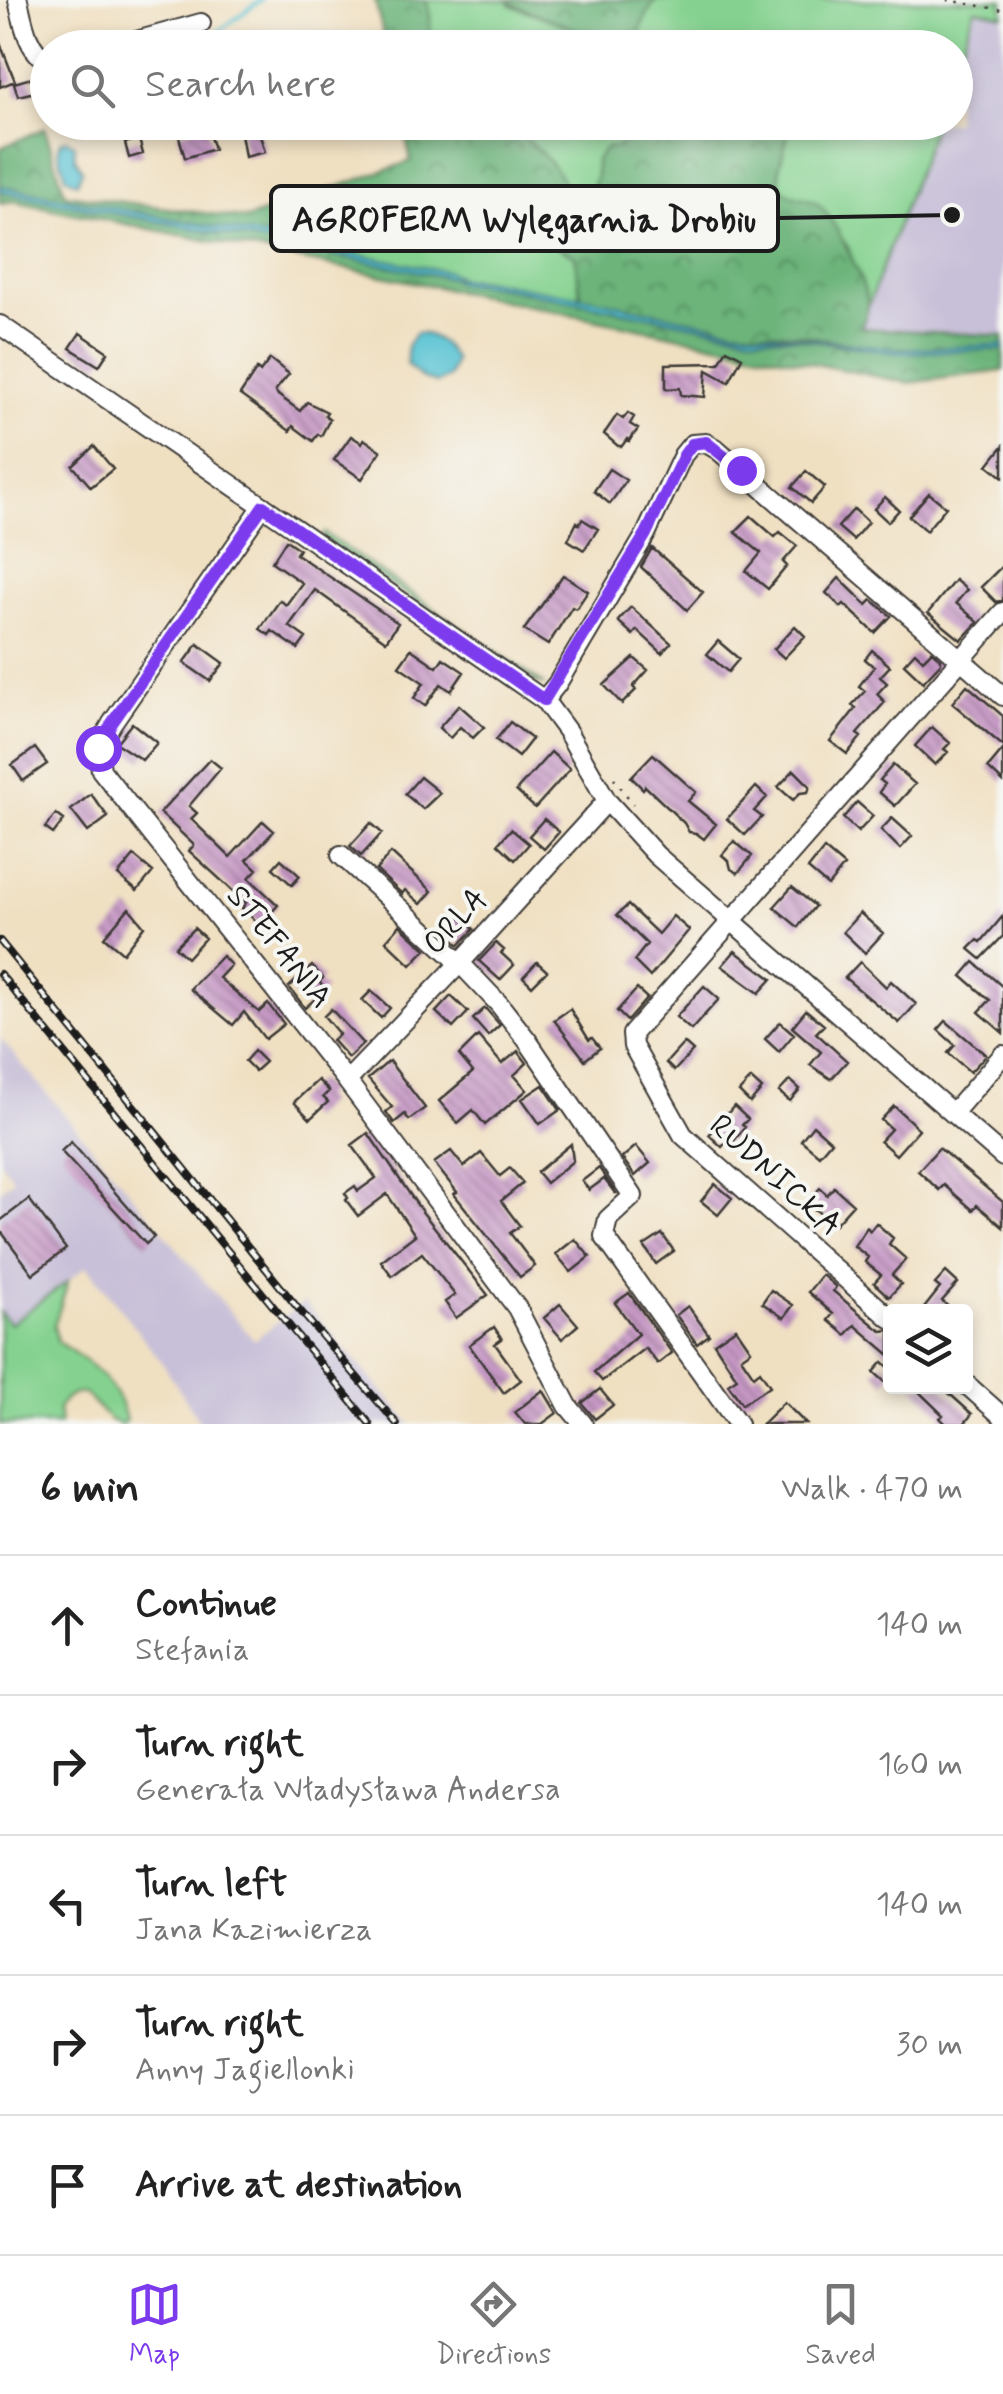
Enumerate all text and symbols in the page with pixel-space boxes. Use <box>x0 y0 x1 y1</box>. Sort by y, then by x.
search box <box>30 30 973 140</box>
icon: search <box>65 58 120 113</box>
text: Search here <box>145 61 336 110</box>
callout: AGROFERM Wylęgarnia Drobiu <box>271 186 778 251</box>
text: AGROFERM Wylęgarnia Drobiu <box>292 198 756 245</box>
route end <box>719 448 765 494</box>
route start <box>76 726 122 772</box>
street label: STEFANIA <box>216 877 342 1017</box>
street label: ORLA <box>414 879 498 965</box>
street label: RUDNICKA <box>700 1105 850 1247</box>
map controls <box>883 1304 973 1394</box>
button: layers <box>883 1304 973 1394</box>
text: 6 min <box>40 1462 139 1517</box>
text: Walk · 470 m <box>781 1468 963 1510</box>
text: Continue <box>135 1580 277 1629</box>
icon: ahead <box>40 1598 95 1653</box>
text: 140 m <box>876 1604 963 1646</box>
text: Stefania <box>135 1629 249 1671</box>
text: Turn right <box>135 1720 304 1769</box>
icon: right <box>40 1738 95 1793</box>
text: 160 m <box>878 1744 963 1786</box>
text: Generała Władysława Andersa <box>135 1769 561 1811</box>
text: Turn left <box>135 1860 287 1909</box>
icon: left <box>40 1878 95 1933</box>
text: 140 m <box>876 1884 963 1926</box>
text: Jana Kazimierza <box>135 1909 373 1951</box>
text: Turn right <box>135 2000 304 2049</box>
icon: right <box>40 2018 95 2073</box>
text: 30 m <box>896 2024 963 2066</box>
text: Anny Jagiellonki <box>135 2049 355 2091</box>
icon: arrive <box>40 2158 95 2213</box>
text: Arrive at destination <box>135 2161 462 2210</box>
tab: Map <box>127 2277 182 2374</box>
tab: Directions <box>436 2277 551 2374</box>
tab: Saved <box>805 2277 876 2374</box>

